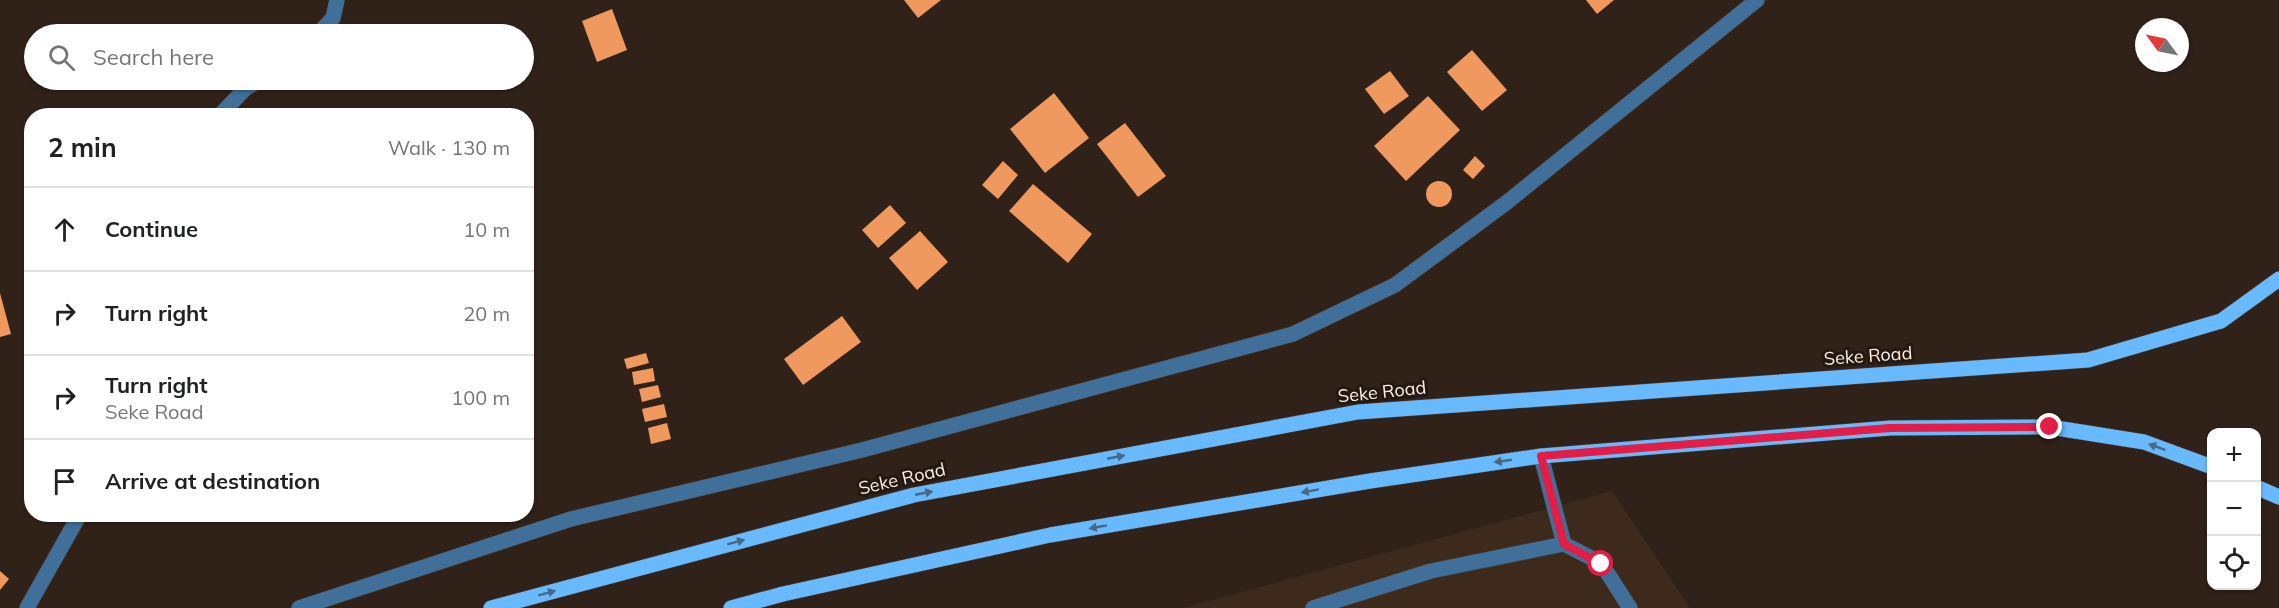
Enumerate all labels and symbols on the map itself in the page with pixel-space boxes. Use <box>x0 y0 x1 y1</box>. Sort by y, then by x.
north arrow <box>2135 18 2189 72</box>
street label: Seke Road <box>1823 341 1913 370</box>
street label: Seke Road <box>1337 375 1427 408</box>
route end <box>2036 413 2062 439</box>
one-way arrow <box>2147 441 2165 451</box>
one-way arrow <box>1107 452 1126 461</box>
street label: Seke Road <box>856 457 948 500</box>
one-way arrow <box>1494 457 1513 466</box>
one-way arrow <box>1301 487 1320 496</box>
one-way arrow <box>915 488 934 497</box>
one-way arrow <box>1088 523 1107 532</box>
one-way arrow <box>727 537 745 547</box>
route start <box>1587 550 1613 576</box>
one-way arrow <box>538 587 556 597</box>

